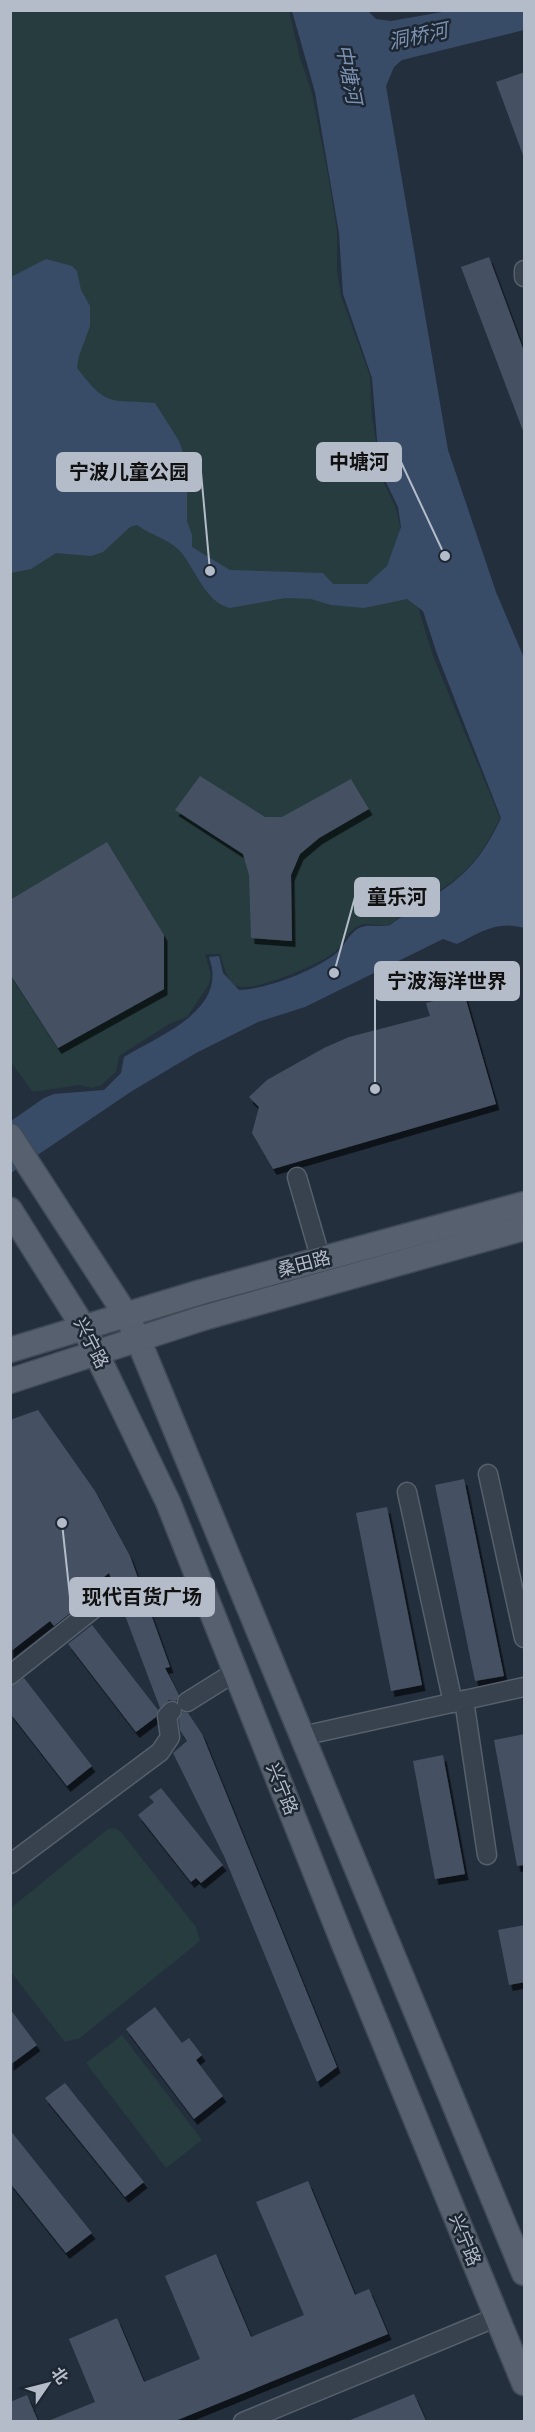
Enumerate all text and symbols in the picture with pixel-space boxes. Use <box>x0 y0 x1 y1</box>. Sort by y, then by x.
water label: 洞桥河 <box>386 17 454 55</box>
water label: 中塘河 <box>331 42 367 110</box>
callout: 中塘河 <box>317 443 401 481</box>
text: 中塘河 <box>329 450 389 475</box>
callout: 宁波儿童公园 <box>57 453 201 491</box>
text: 宁波儿童公园 <box>69 460 189 485</box>
callout: 童乐河 <box>355 878 439 916</box>
text: 童乐河 <box>367 885 427 910</box>
callout: 宁波海洋世界 <box>375 962 519 1000</box>
text: 宁波海洋世界 <box>387 969 507 994</box>
street label: 桑田路 <box>275 1246 333 1282</box>
street label: 兴宁路 <box>69 1314 113 1372</box>
callout: 现代百货广场 <box>70 1578 214 1616</box>
text: 现代百货广场 <box>82 1585 202 1610</box>
street label: 兴宁路 <box>262 1760 302 1818</box>
street label: 兴宁路 <box>445 2211 485 2269</box>
north arrow <box>18 2354 78 2414</box>
text: 北 <box>47 2364 72 2388</box>

